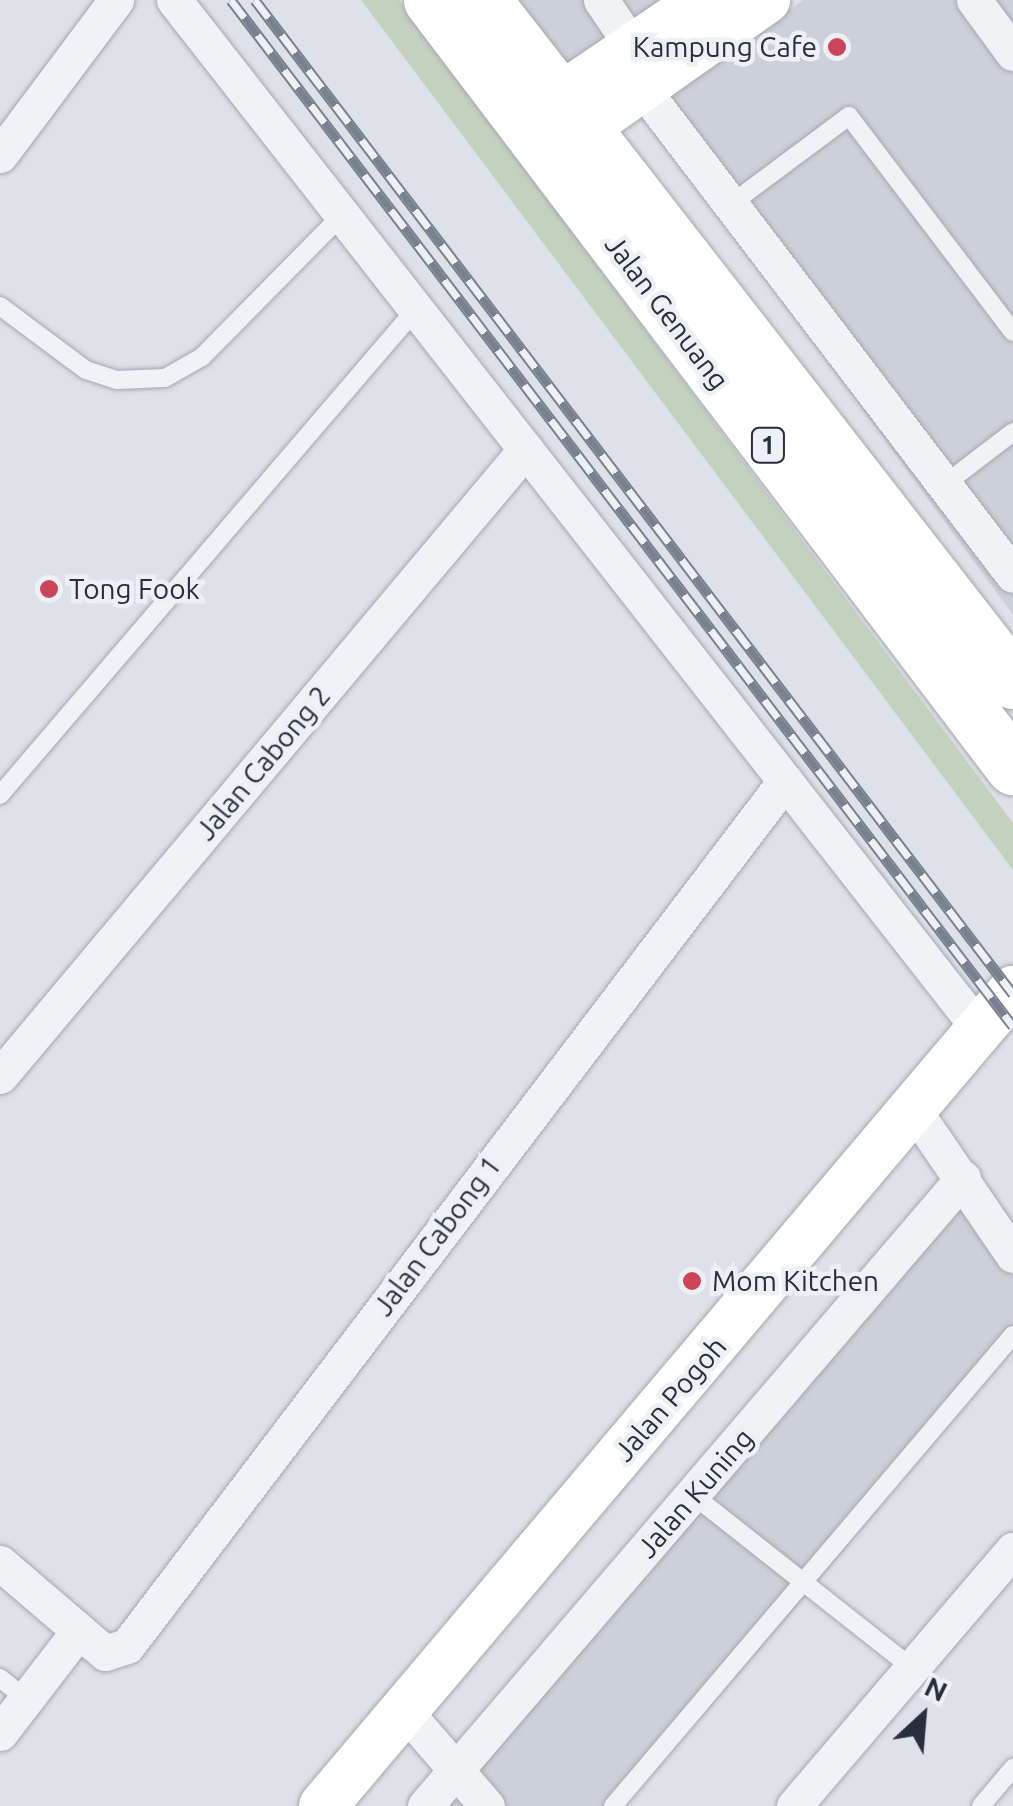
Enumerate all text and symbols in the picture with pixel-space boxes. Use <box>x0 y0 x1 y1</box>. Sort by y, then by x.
place label: Kampung Cafe <box>633 30 817 64</box>
marker: Kampung Cafe <box>826 36 848 58</box>
street label: Jalan Genuang <box>598 228 736 396</box>
road number: 1 <box>750 425 786 465</box>
place label: Tong Fook <box>69 572 200 606</box>
marker: Tong Fook <box>38 578 60 600</box>
street label: Jalan Cabong 2 <box>189 679 337 847</box>
street label: Jalan Cabong 1 <box>366 1150 508 1322</box>
place label: Mom Kitchen <box>712 1264 879 1298</box>
marker: Mom Kitchen <box>681 1270 703 1292</box>
street label: Jalan Pogoh <box>607 1330 733 1468</box>
street label: Jalan Kuning <box>630 1422 760 1564</box>
north arrow <box>873 1666 973 1766</box>
text: N <box>920 1670 953 1707</box>

